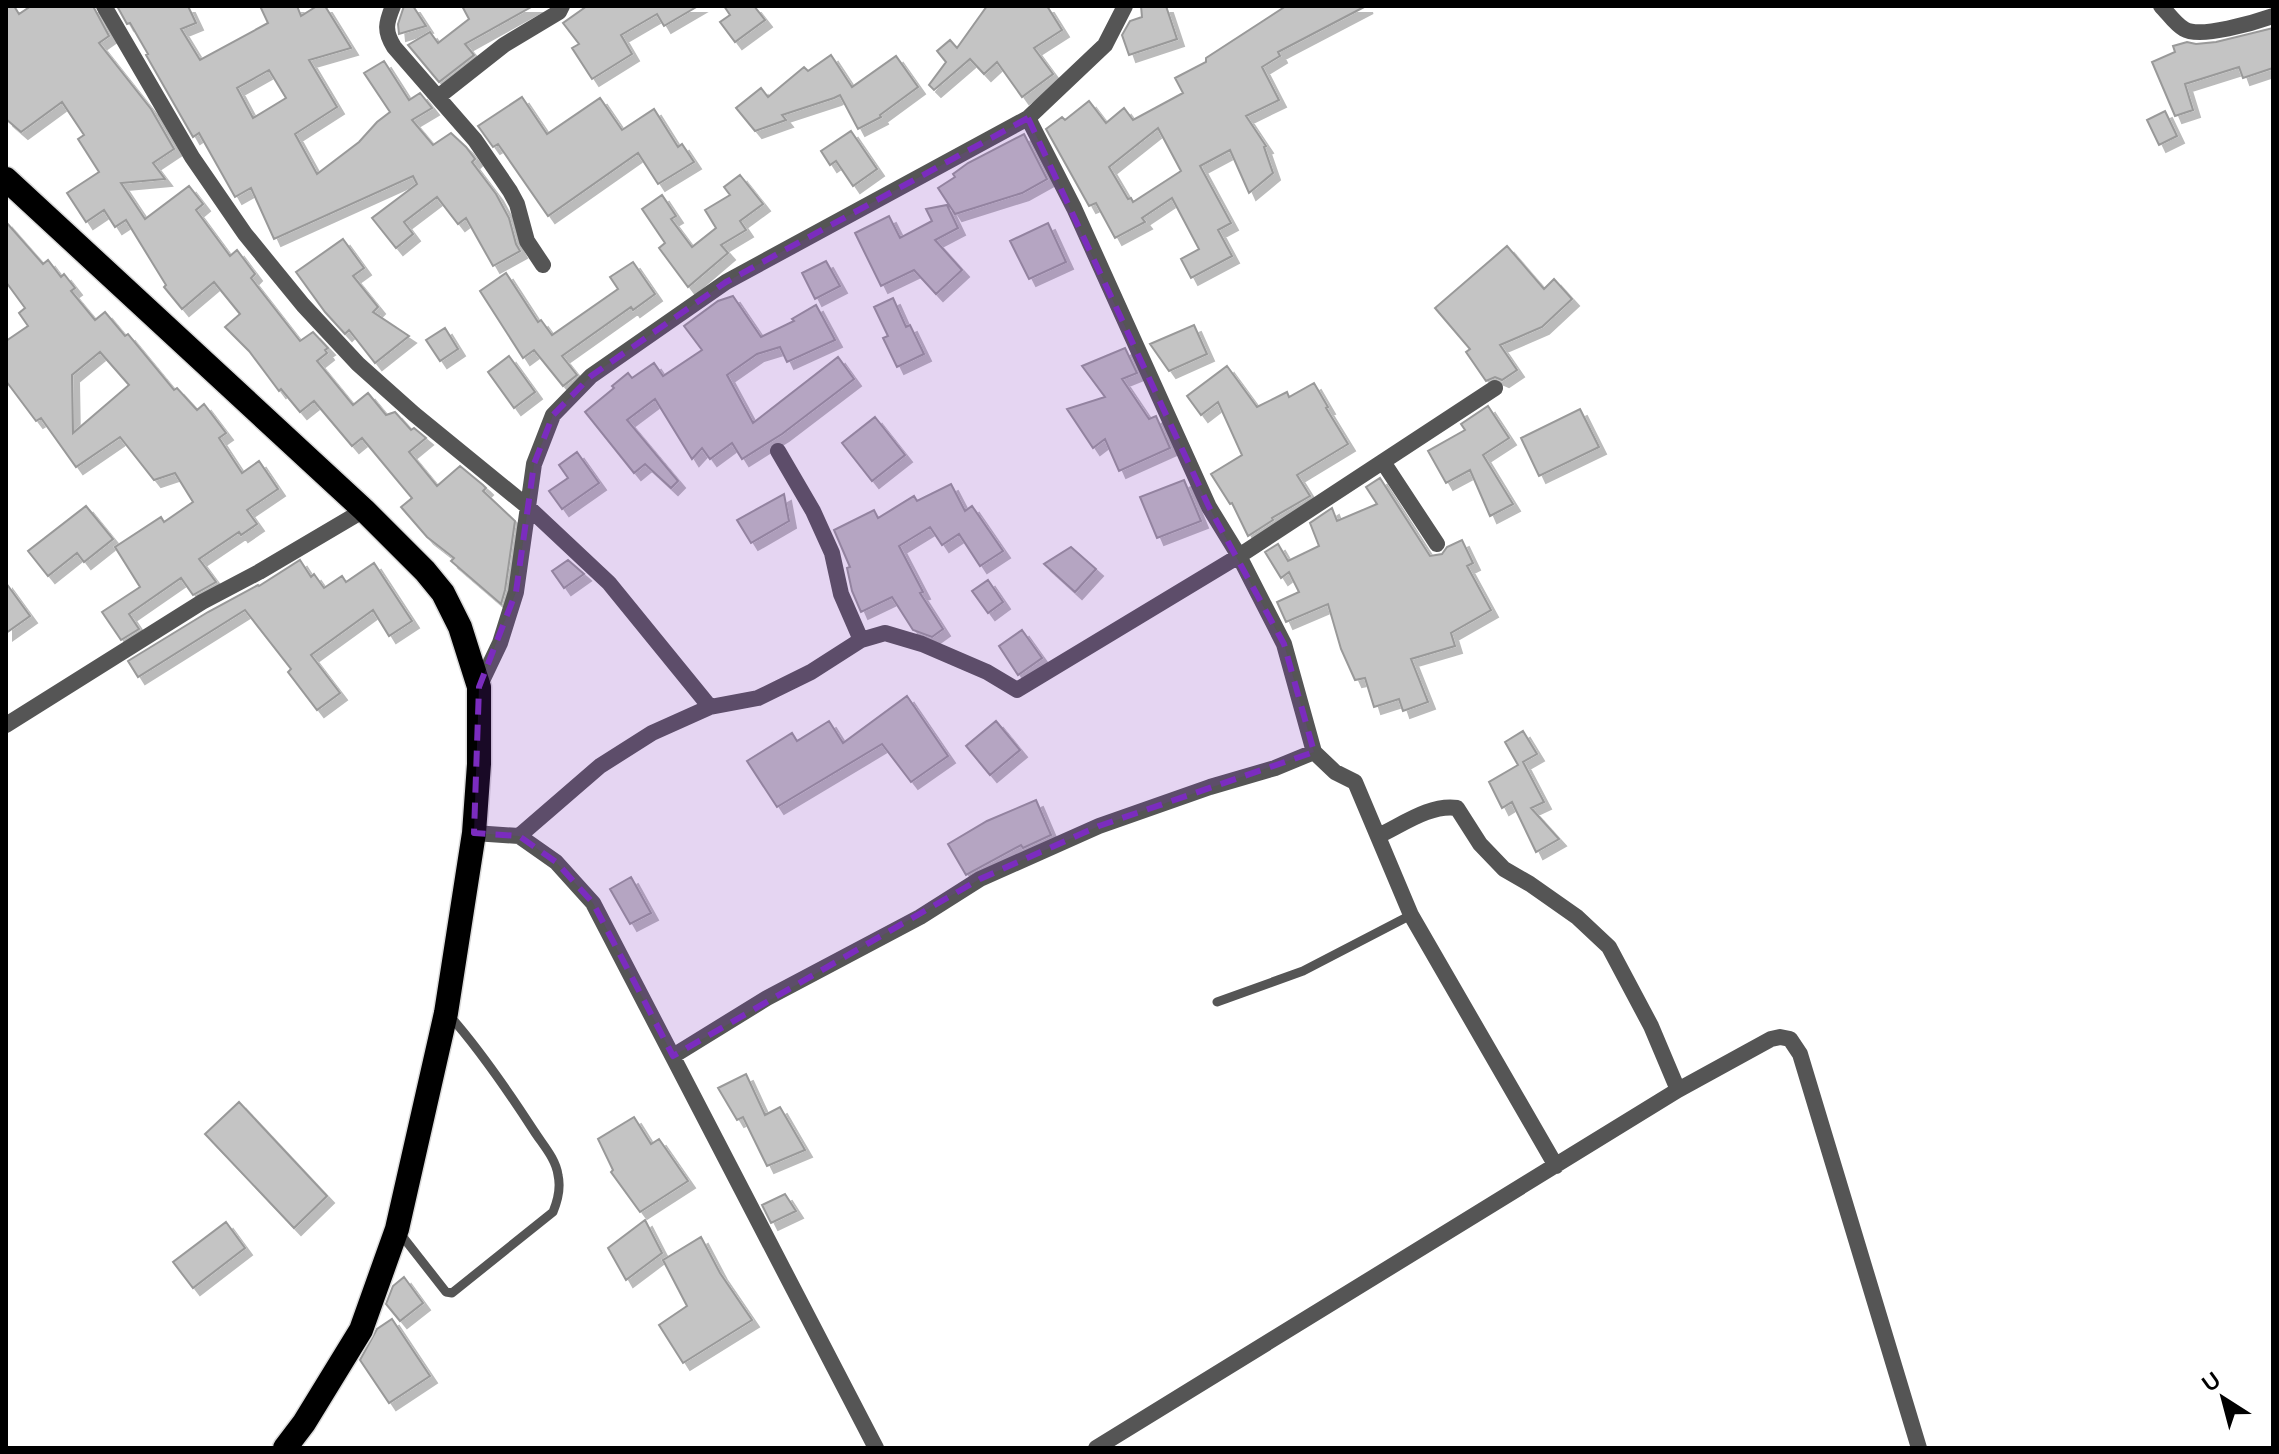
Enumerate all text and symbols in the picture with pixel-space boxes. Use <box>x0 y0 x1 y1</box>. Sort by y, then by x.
north arrow <box>2183 1358 2263 1438</box>
text: U <box>2196 1366 2225 1397</box>

